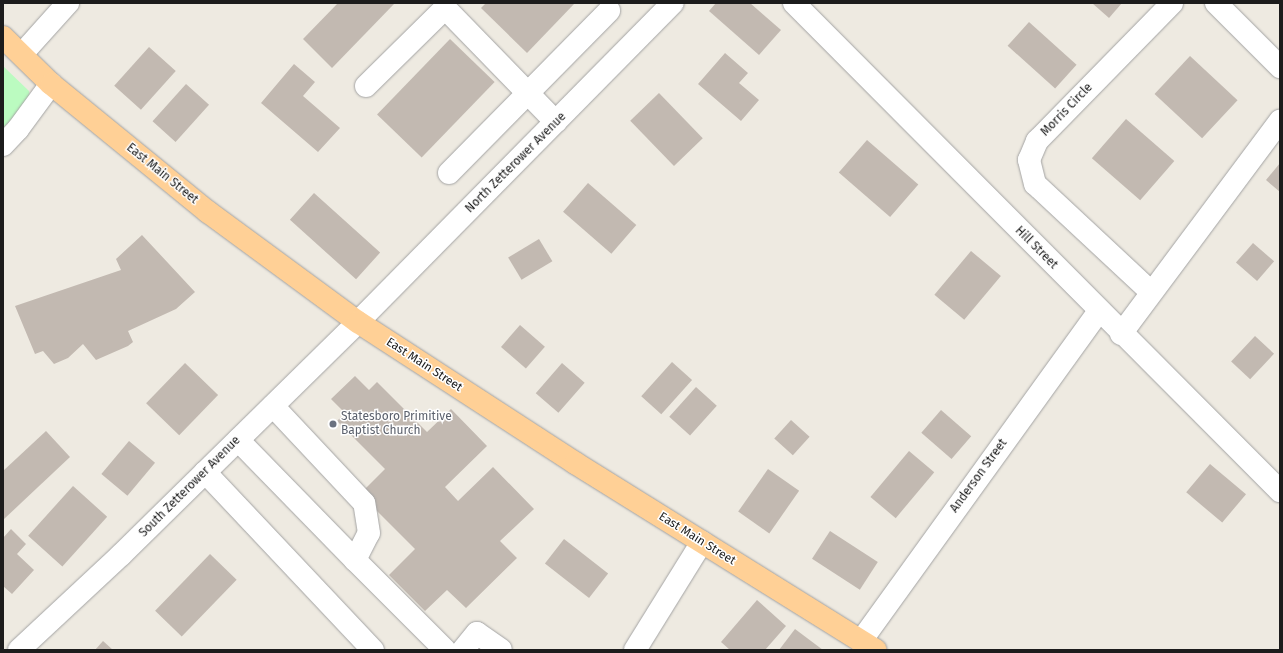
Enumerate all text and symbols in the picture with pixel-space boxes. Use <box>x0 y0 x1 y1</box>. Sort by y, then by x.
street label: Morris Circle <box>1038 81 1096 139</box>
street label: North Zetterower Avenue <box>463 110 569 216</box>
street label: East Main Street <box>123 141 201 207</box>
street label: Hill Street <box>1012 224 1060 272</box>
street label: East Main Street <box>383 335 465 395</box>
place label: Statesboro Primitive Baptist Church <box>341 410 452 438</box>
marker: Statesboro Primitive Baptist Church <box>328 419 338 429</box>
street label: South Zetterower Avenue <box>137 434 243 540</box>
street label: Anderson Street <box>947 436 1011 516</box>
street label: East Main Street <box>656 510 738 568</box>

